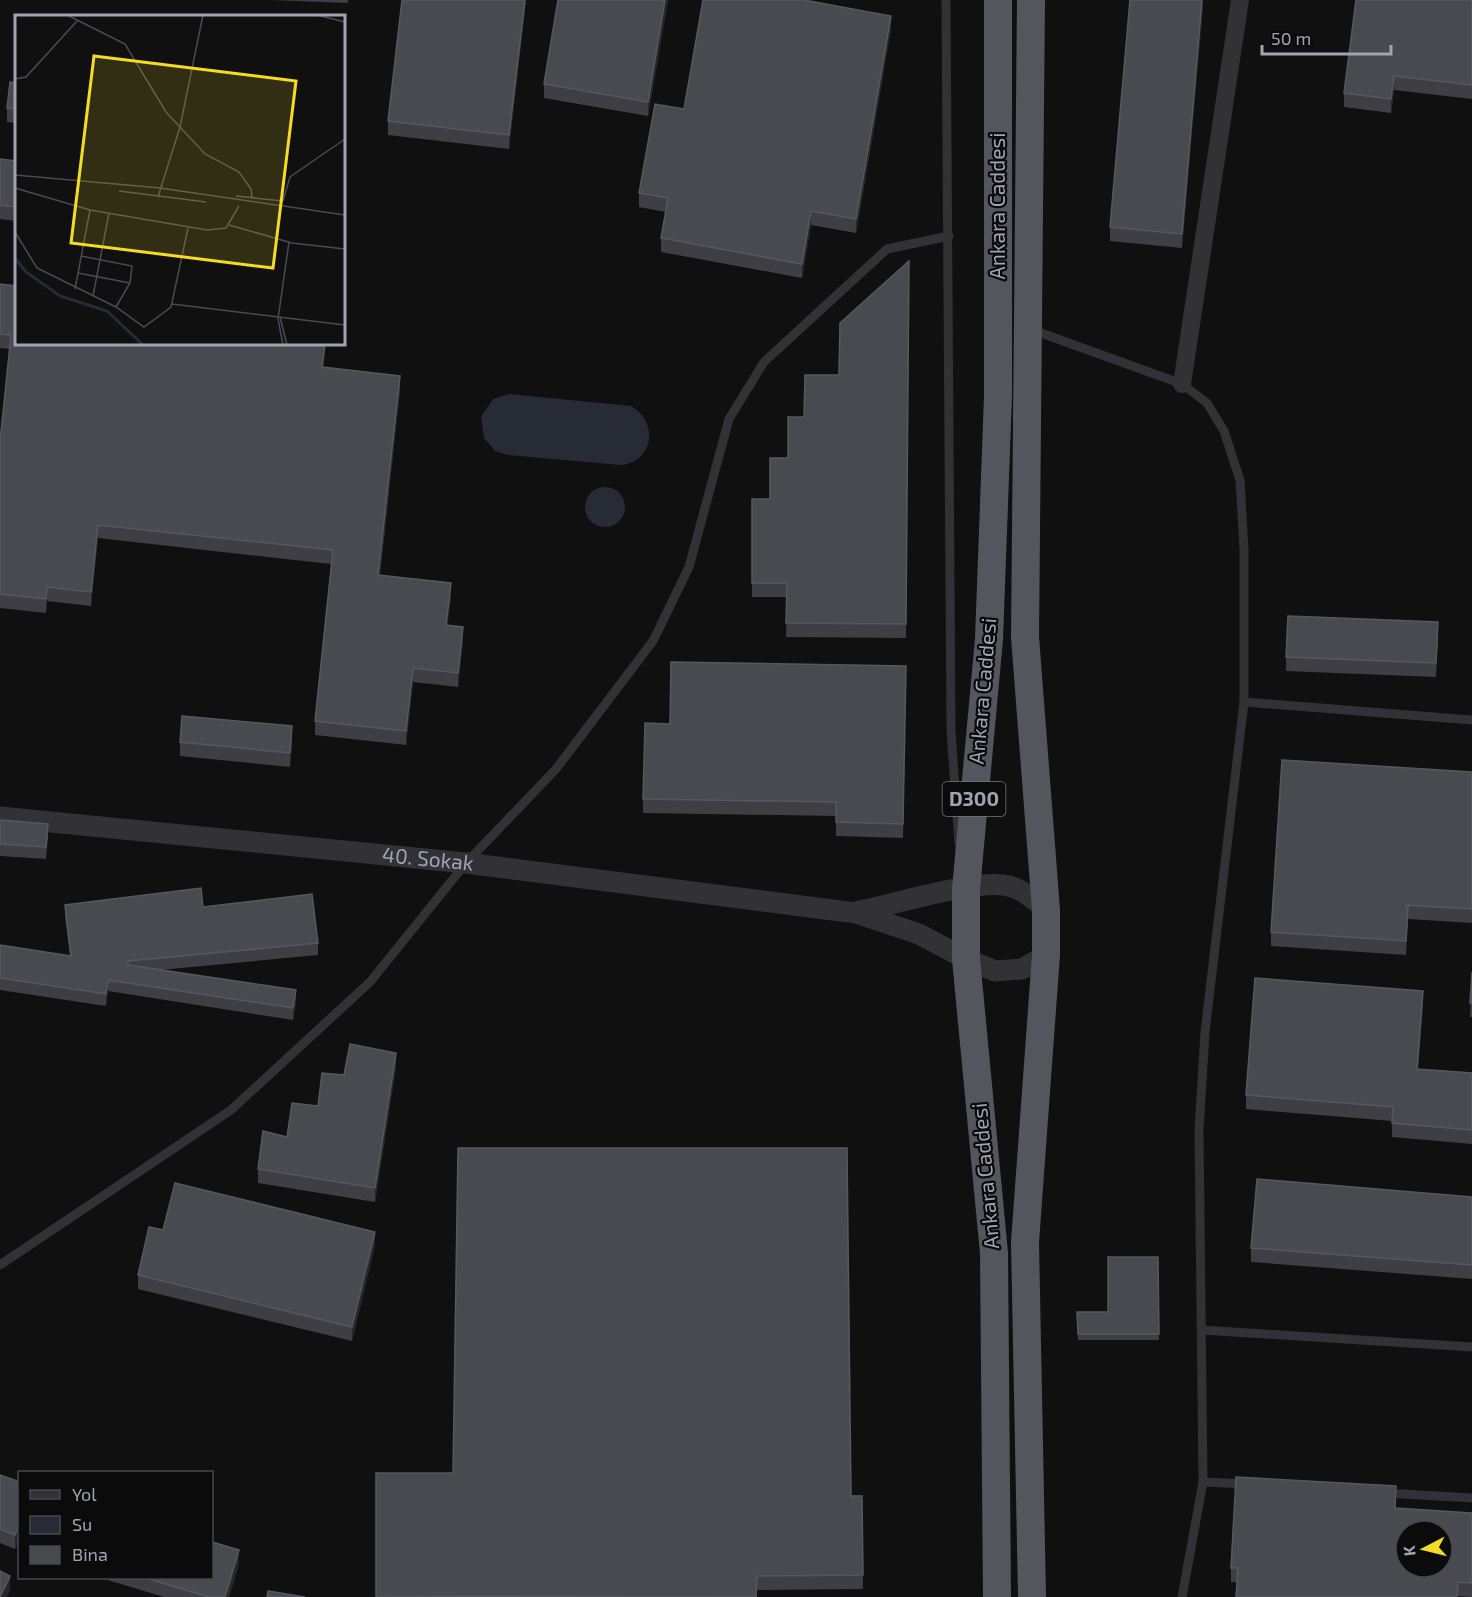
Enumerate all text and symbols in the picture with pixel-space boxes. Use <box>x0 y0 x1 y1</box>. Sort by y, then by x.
inset map <box>15 15 345 345</box>
scale bar <box>1262 18 1391 56</box>
text: 50 m <box>1271 27 1311 49</box>
street label: Ankara Caddesi <box>984 133 1009 279</box>
street label: Ankara Caddesi <box>963 617 1000 765</box>
road number: D300 <box>942 782 1006 816</box>
street label: 40. Sokak <box>381 841 476 875</box>
street label: Ankara Caddesi <box>966 1102 1003 1250</box>
legend <box>18 1471 213 1579</box>
text: Yol <box>72 1483 97 1505</box>
text: Su <box>72 1513 92 1535</box>
north arrow <box>1394 1519 1454 1579</box>
text: Bina <box>72 1543 108 1565</box>
text: K <box>1398 1544 1419 1557</box>

